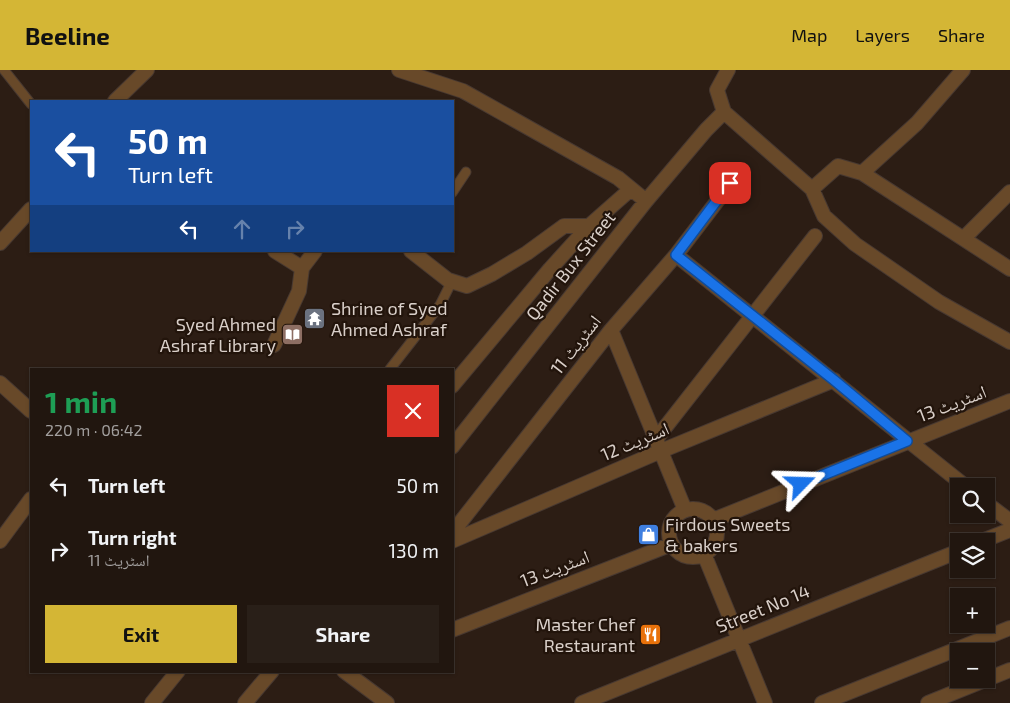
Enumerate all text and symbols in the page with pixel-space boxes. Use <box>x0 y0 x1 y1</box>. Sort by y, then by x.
text: Beeline <box>25 21 110 50</box>
text: Map <box>791 24 827 46</box>
text: Layers <box>855 24 910 46</box>
text: Share <box>938 24 985 46</box>
text: 50 m <box>128 119 208 161</box>
icon: left <box>45 120 110 185</box>
text: Turn left <box>128 161 213 187</box>
pin <box>709 162 751 204</box>
icon: arrive <box>716 169 744 197</box>
street label: Qadir Bux Street <box>521 206 620 324</box>
icon: left <box>175 215 203 243</box>
icon: ahead <box>228 215 256 243</box>
icon: right <box>281 215 309 243</box>
place label: Shrine of Syed Ahmed Ashraf <box>331 297 448 340</box>
temple icon: Shrine of Syed Ahmed Ashraf <box>303 307 327 331</box>
street label: اسٹریٹ 11 <box>545 310 605 379</box>
place label: Syed Ahmed Ashraf Library <box>160 313 276 356</box>
library icon: Syed Ahmed Ashraf Library <box>280 323 304 347</box>
street label: اسٹریٹ 13 <box>914 380 989 427</box>
text: 1 min <box>45 383 117 419</box>
button: close <box>387 385 439 437</box>
street label: اسٹریٹ 12 <box>597 417 672 466</box>
text: 220 m · 06:42 <box>45 420 143 439</box>
position arrow <box>774 457 826 509</box>
icon: left <box>45 472 73 500</box>
text: Turn left <box>88 474 165 497</box>
text: 50 m <box>396 474 439 497</box>
map controls <box>950 478 995 688</box>
button: search <box>950 478 995 523</box>
place label: Firdous Sweets & bakers <box>665 513 790 556</box>
shop icon: Firdous Sweets & bakers <box>637 523 661 547</box>
text: Turn right <box>88 526 176 549</box>
button: layers <box>950 533 995 578</box>
icon: right <box>45 537 73 565</box>
text: 130 m <box>389 539 439 562</box>
street label: اسٹریٹ 13 <box>517 545 592 592</box>
text: اسٹریٹ 11 <box>88 550 149 569</box>
street label: Street No 14 <box>713 579 813 637</box>
button: + <box>950 588 995 633</box>
button: Exit <box>45 605 237 663</box>
button: Share <box>247 605 439 663</box>
place label: Master Chef Restaurant <box>536 613 636 656</box>
restaurant icon: Master Chef Restaurant <box>639 623 663 647</box>
button: − <box>950 643 995 688</box>

